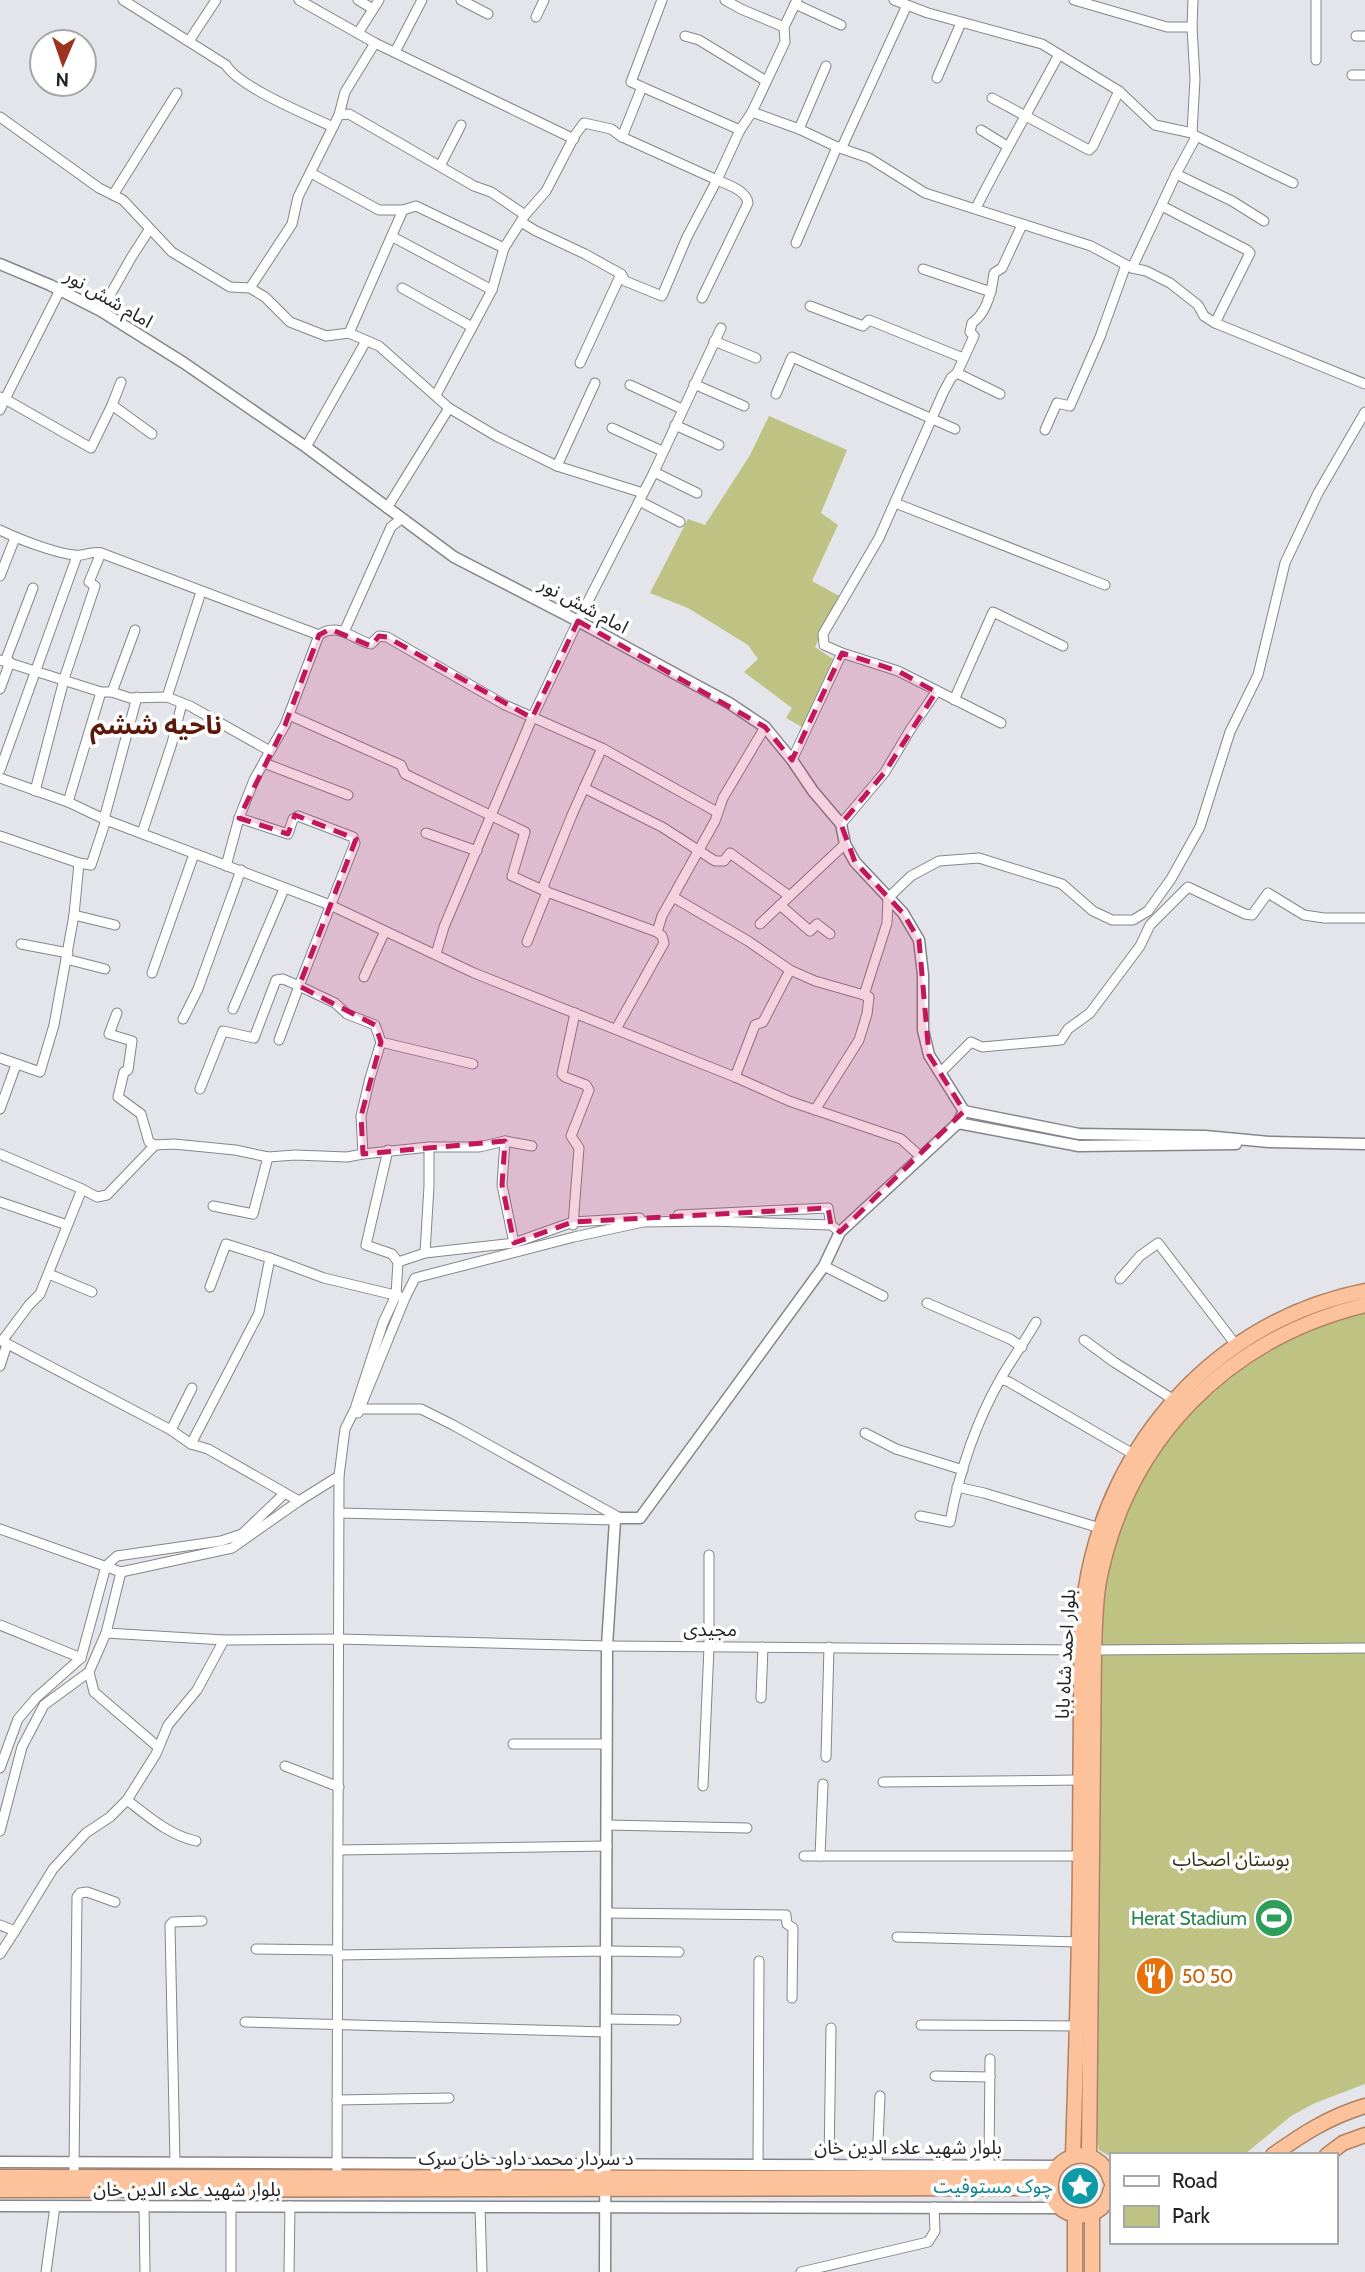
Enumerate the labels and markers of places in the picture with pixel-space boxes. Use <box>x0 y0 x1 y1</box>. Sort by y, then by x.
sports icon: Herat Stadium <box>1253 1897 1295 1939</box>
place label: Herat Stadium <box>1131 1907 1247 1930</box>
restaurant icon: 50 50 <box>1134 1955 1176 1997</box>
place label: 50 50 <box>1182 1965 1233 1988</box>
place icon: چوک مستوفیت <box>1059 2165 1101 2207</box>
place label: چوک مستوفیت <box>933 2175 1053 2199</box>

